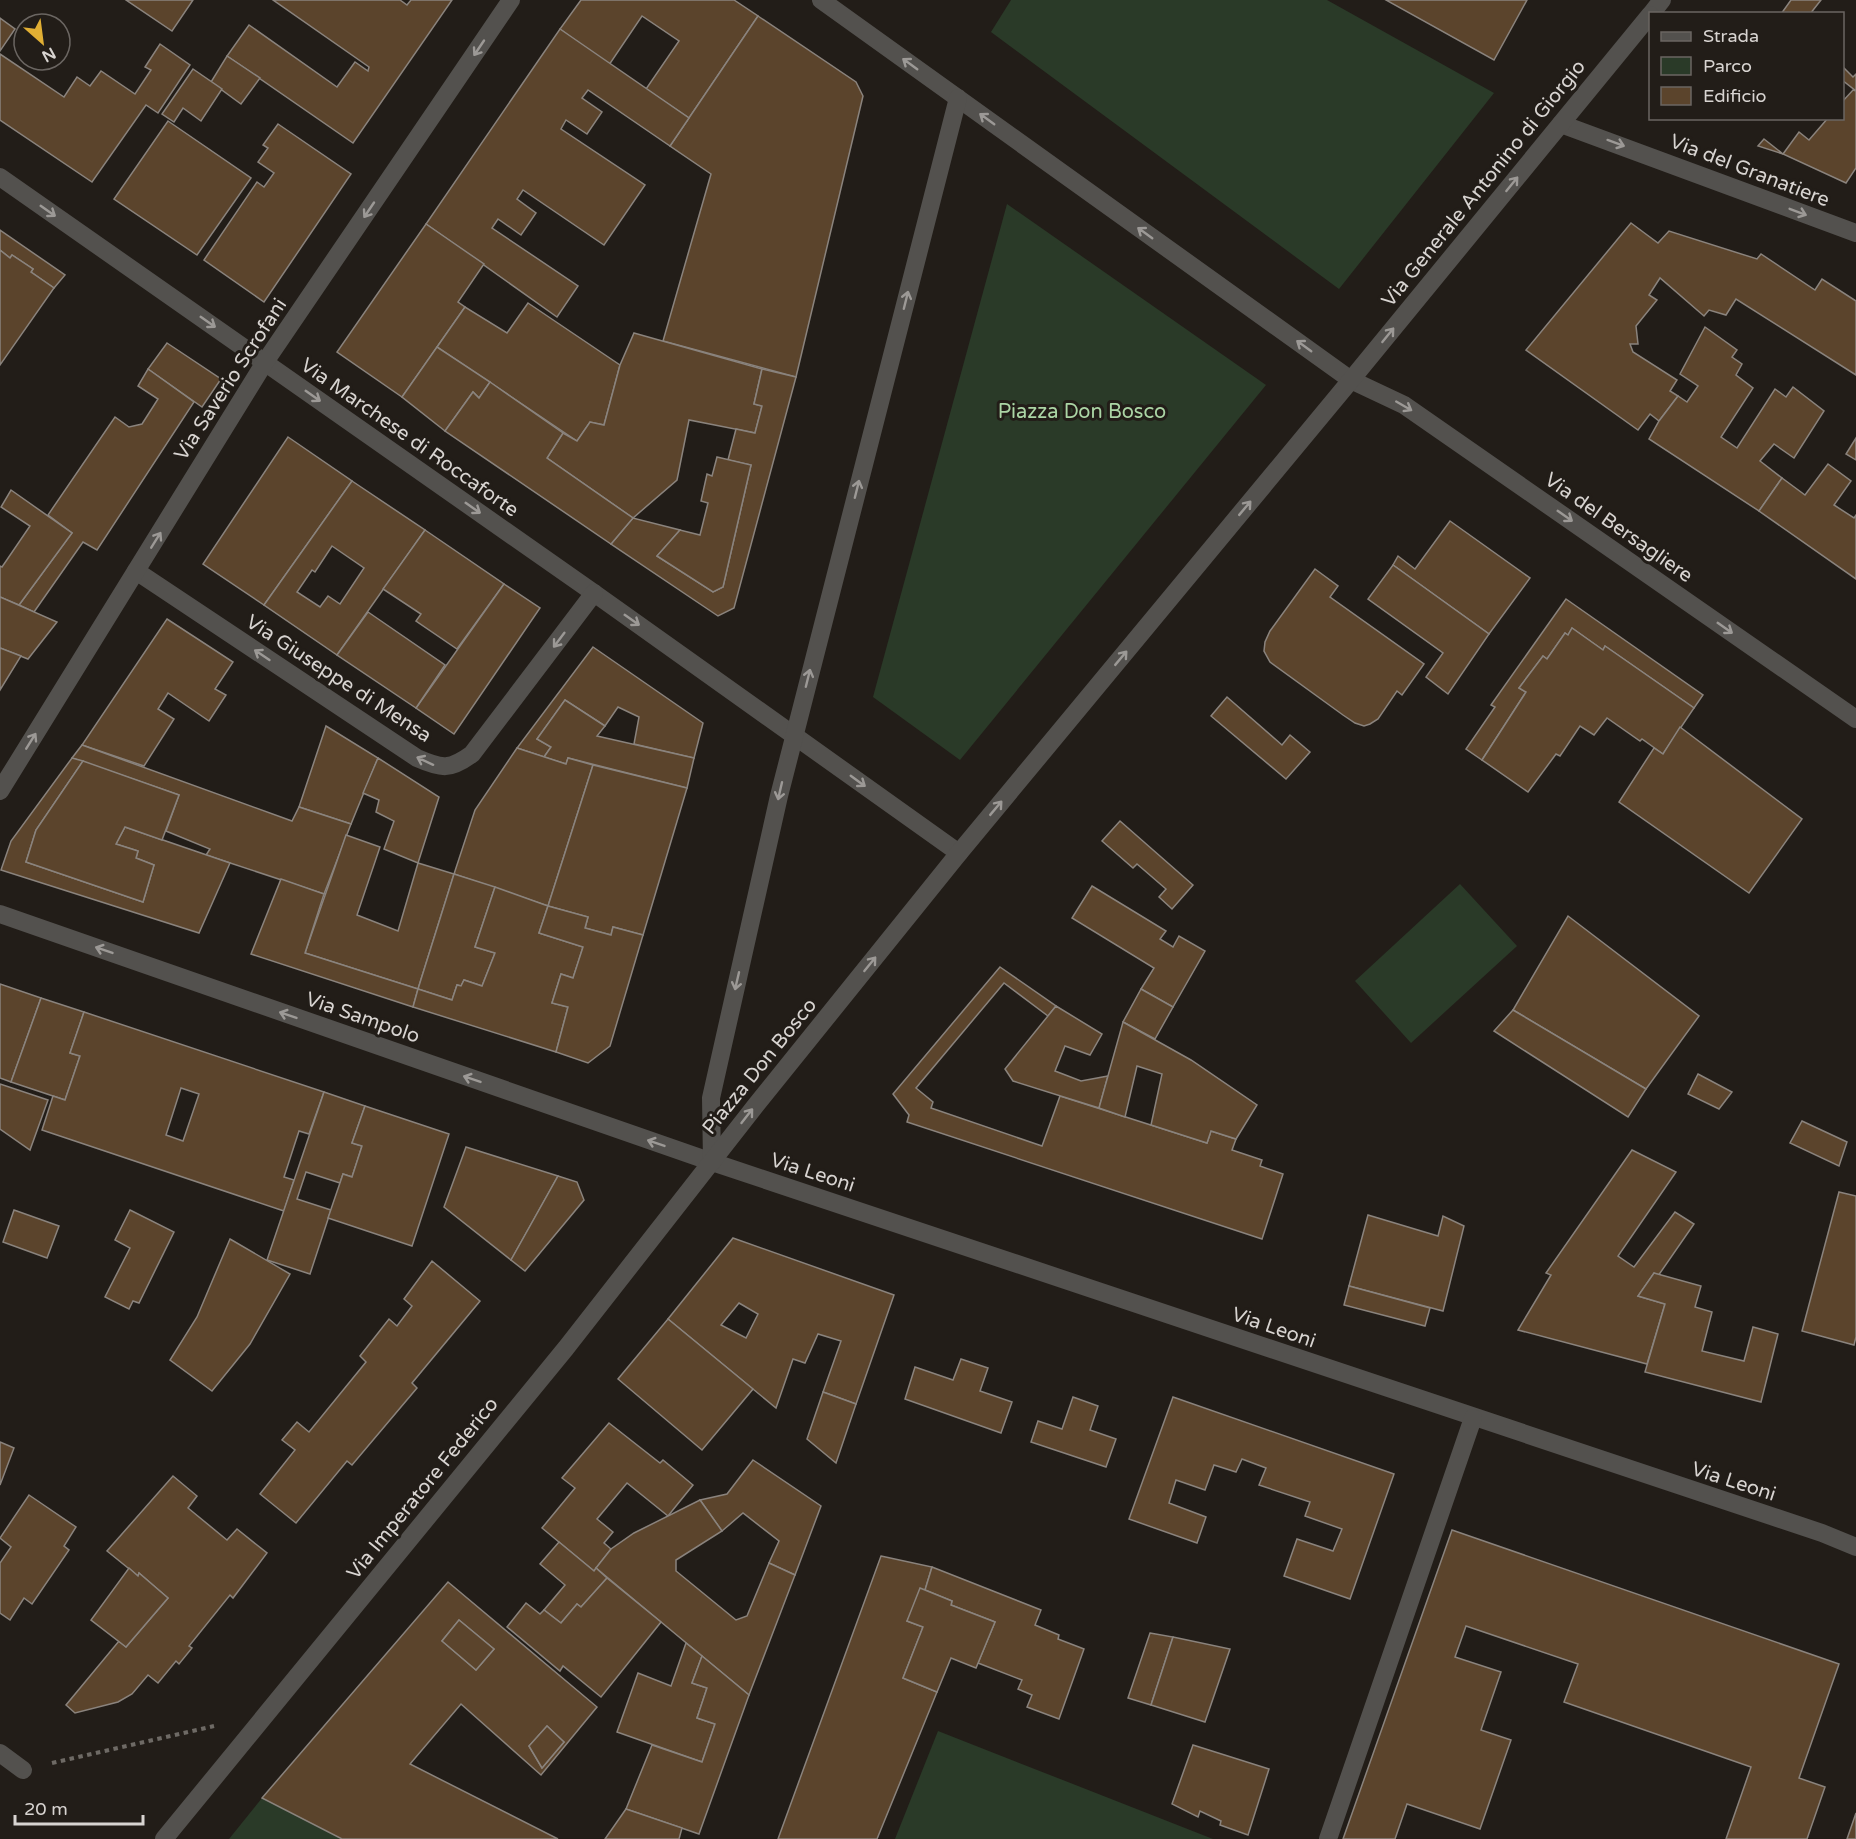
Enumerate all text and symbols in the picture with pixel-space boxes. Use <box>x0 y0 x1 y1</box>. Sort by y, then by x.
north arrow <box>12 12 72 72</box>
legend <box>1649 12 1844 120</box>
text: Strada <box>1703 25 1759 47</box>
one-way arrow <box>473 40 485 56</box>
text: N <box>38 43 59 66</box>
street label: Via Generale Antonino di Giorgio <box>1377 55 1591 312</box>
text: Parco <box>1703 55 1752 77</box>
one-way arrow <box>903 58 919 70</box>
text: Edificio <box>1703 85 1767 107</box>
one-way arrow <box>979 113 995 125</box>
street label: Via del Granatiere <box>1666 129 1833 212</box>
one-way arrow <box>1606 139 1625 150</box>
one-way arrow <box>1505 176 1518 192</box>
one-way arrow <box>363 201 375 217</box>
one-way arrow <box>39 205 56 217</box>
one-way arrow <box>1789 207 1807 218</box>
one-way arrow <box>1138 227 1154 239</box>
one-way arrow <box>901 291 912 310</box>
street label: Via Saverio Scrofani <box>169 294 292 465</box>
one-way arrow <box>199 316 216 328</box>
one-way arrow <box>1382 327 1395 343</box>
one-way arrow <box>1296 340 1312 352</box>
street label: Via Marchese di Roccaforte <box>296 353 523 522</box>
one-way arrow <box>305 390 321 402</box>
park label: Piazza Don Bosco <box>998 400 1166 424</box>
one-way arrow <box>1395 400 1412 412</box>
street label: Via del Bersagliere <box>1540 468 1697 588</box>
one-way arrow <box>852 480 863 499</box>
one-way arrow <box>1239 500 1252 516</box>
one-way arrow <box>464 502 480 514</box>
one-way arrow <box>1556 510 1572 522</box>
one-way arrow <box>149 531 162 548</box>
street label: Via Giuseppe di Mensa <box>241 610 436 748</box>
one-way arrow <box>624 614 640 626</box>
one-way arrow <box>1716 622 1732 634</box>
one-way arrow <box>552 631 565 647</box>
one-way arrow <box>254 649 271 661</box>
one-way arrow <box>1114 650 1127 666</box>
one-way arrow <box>803 668 815 687</box>
one-way arrow <box>25 733 37 750</box>
one-way arrow <box>417 755 435 767</box>
one-way arrow <box>850 774 866 787</box>
one-way arrow <box>774 781 786 800</box>
one-way arrow <box>989 801 1003 816</box>
one-way arrow <box>95 944 114 955</box>
one-way arrow <box>863 956 876 972</box>
one-way arrow <box>731 972 743 991</box>
street label: Via Sampolo <box>303 987 423 1049</box>
street label: Piazza Don Bosco <box>697 994 822 1140</box>
one-way arrow <box>279 1008 298 1019</box>
one-way arrow <box>463 1073 482 1084</box>
one-way arrow <box>741 1108 754 1124</box>
one-way arrow <box>647 1136 666 1147</box>
street label: Via Leoni <box>767 1148 858 1198</box>
street label: Via Leoni <box>1229 1302 1319 1353</box>
street label: Via Imperatore Federico <box>342 1393 504 1584</box>
street label: Via Leoni <box>1688 1457 1779 1507</box>
scale bar <box>15 1788 142 1826</box>
text: 20 m <box>24 1798 68 1820</box>

